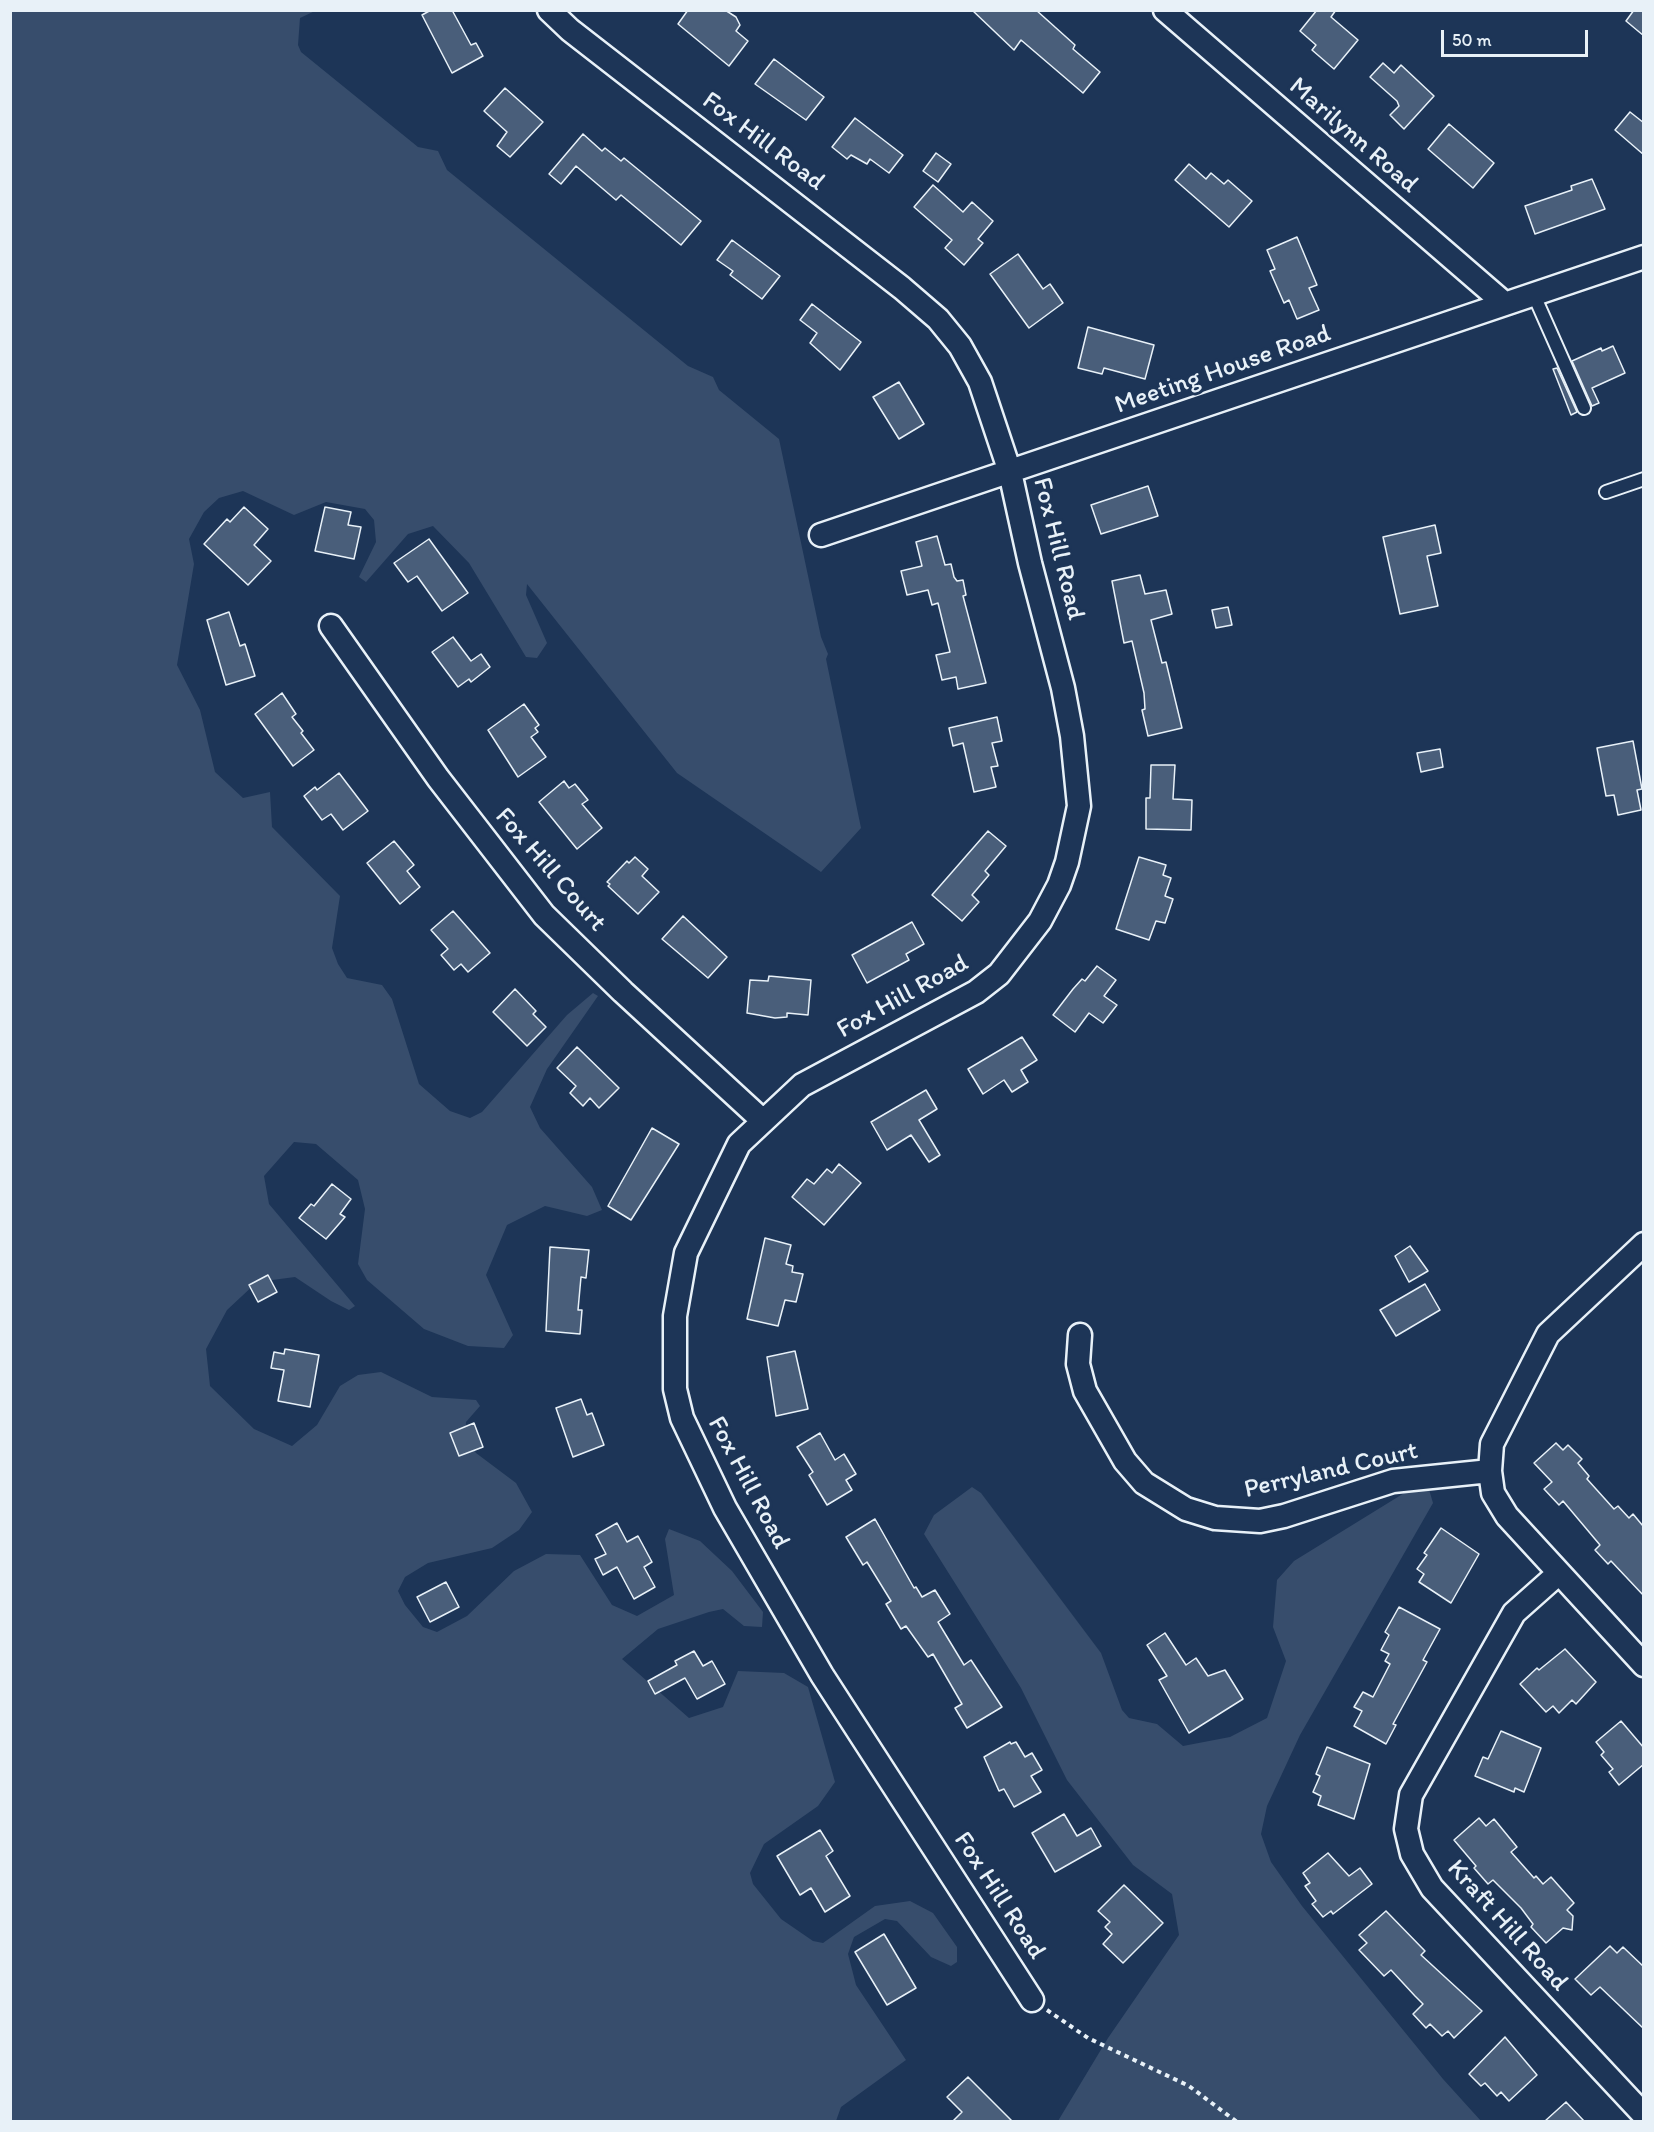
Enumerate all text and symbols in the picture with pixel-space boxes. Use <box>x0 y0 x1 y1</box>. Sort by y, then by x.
scale bar <box>1444 18 1591 56</box>
text: 50 m <box>1452 29 1492 51</box>
street label: Marilynn Road <box>1282 71 1424 201</box>
street label: Fox Hill Road <box>695 86 831 198</box>
street label: Meeting House Road <box>1111 318 1335 422</box>
street label: Fox Hill Road <box>1025 475 1091 623</box>
street label: Fox Hill Court <box>488 802 612 938</box>
street label: Fox Hill Road <box>832 948 974 1046</box>
street label: Fox Hill Road <box>700 1411 796 1555</box>
street label: Perryland Court <box>1241 1436 1421 1506</box>
street label: Fox Hill Road <box>946 1826 1052 1966</box>
street label: Kraft Hill Road <box>1440 1854 1574 1998</box>

